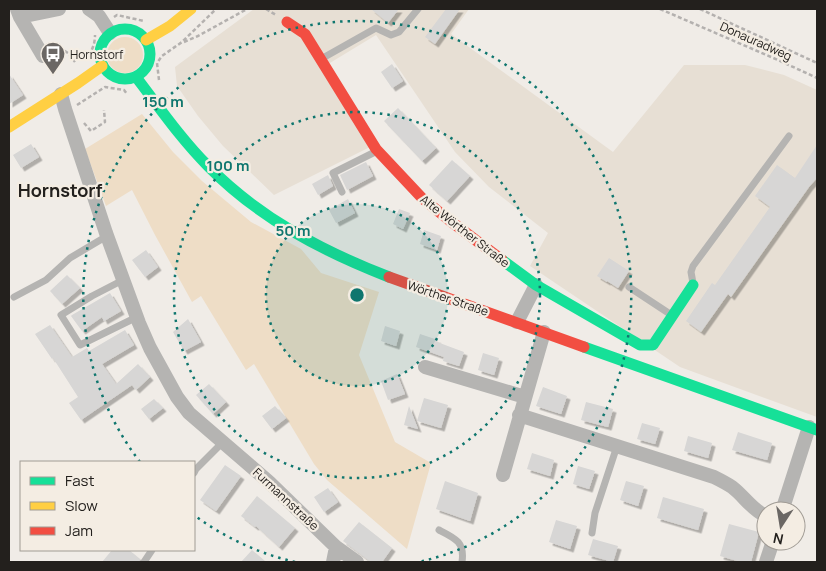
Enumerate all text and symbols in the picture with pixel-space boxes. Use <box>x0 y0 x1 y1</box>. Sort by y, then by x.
street label: Donauradweg <box>717 18 795 64</box>
bus stop icon: Hornstorf <box>40 41 66 75</box>
place label: Hornstorf <box>70 46 124 63</box>
text: 150 m <box>142 91 184 112</box>
text: 100 m <box>207 155 249 176</box>
district label: Hornstorf <box>18 178 103 202</box>
street label: Alte Wörther Straße <box>417 191 513 271</box>
text: 50 m <box>275 220 311 241</box>
street label: Wörther Straße <box>405 276 491 320</box>
centre of rings <box>348 286 366 304</box>
legend <box>20 461 195 551</box>
street label: Furmannstraße <box>249 464 323 534</box>
text: Fast <box>65 470 94 491</box>
text: Slow <box>65 495 98 516</box>
north arrow <box>756 501 806 551</box>
text: Jam <box>65 520 93 541</box>
text: N <box>771 529 785 550</box>

